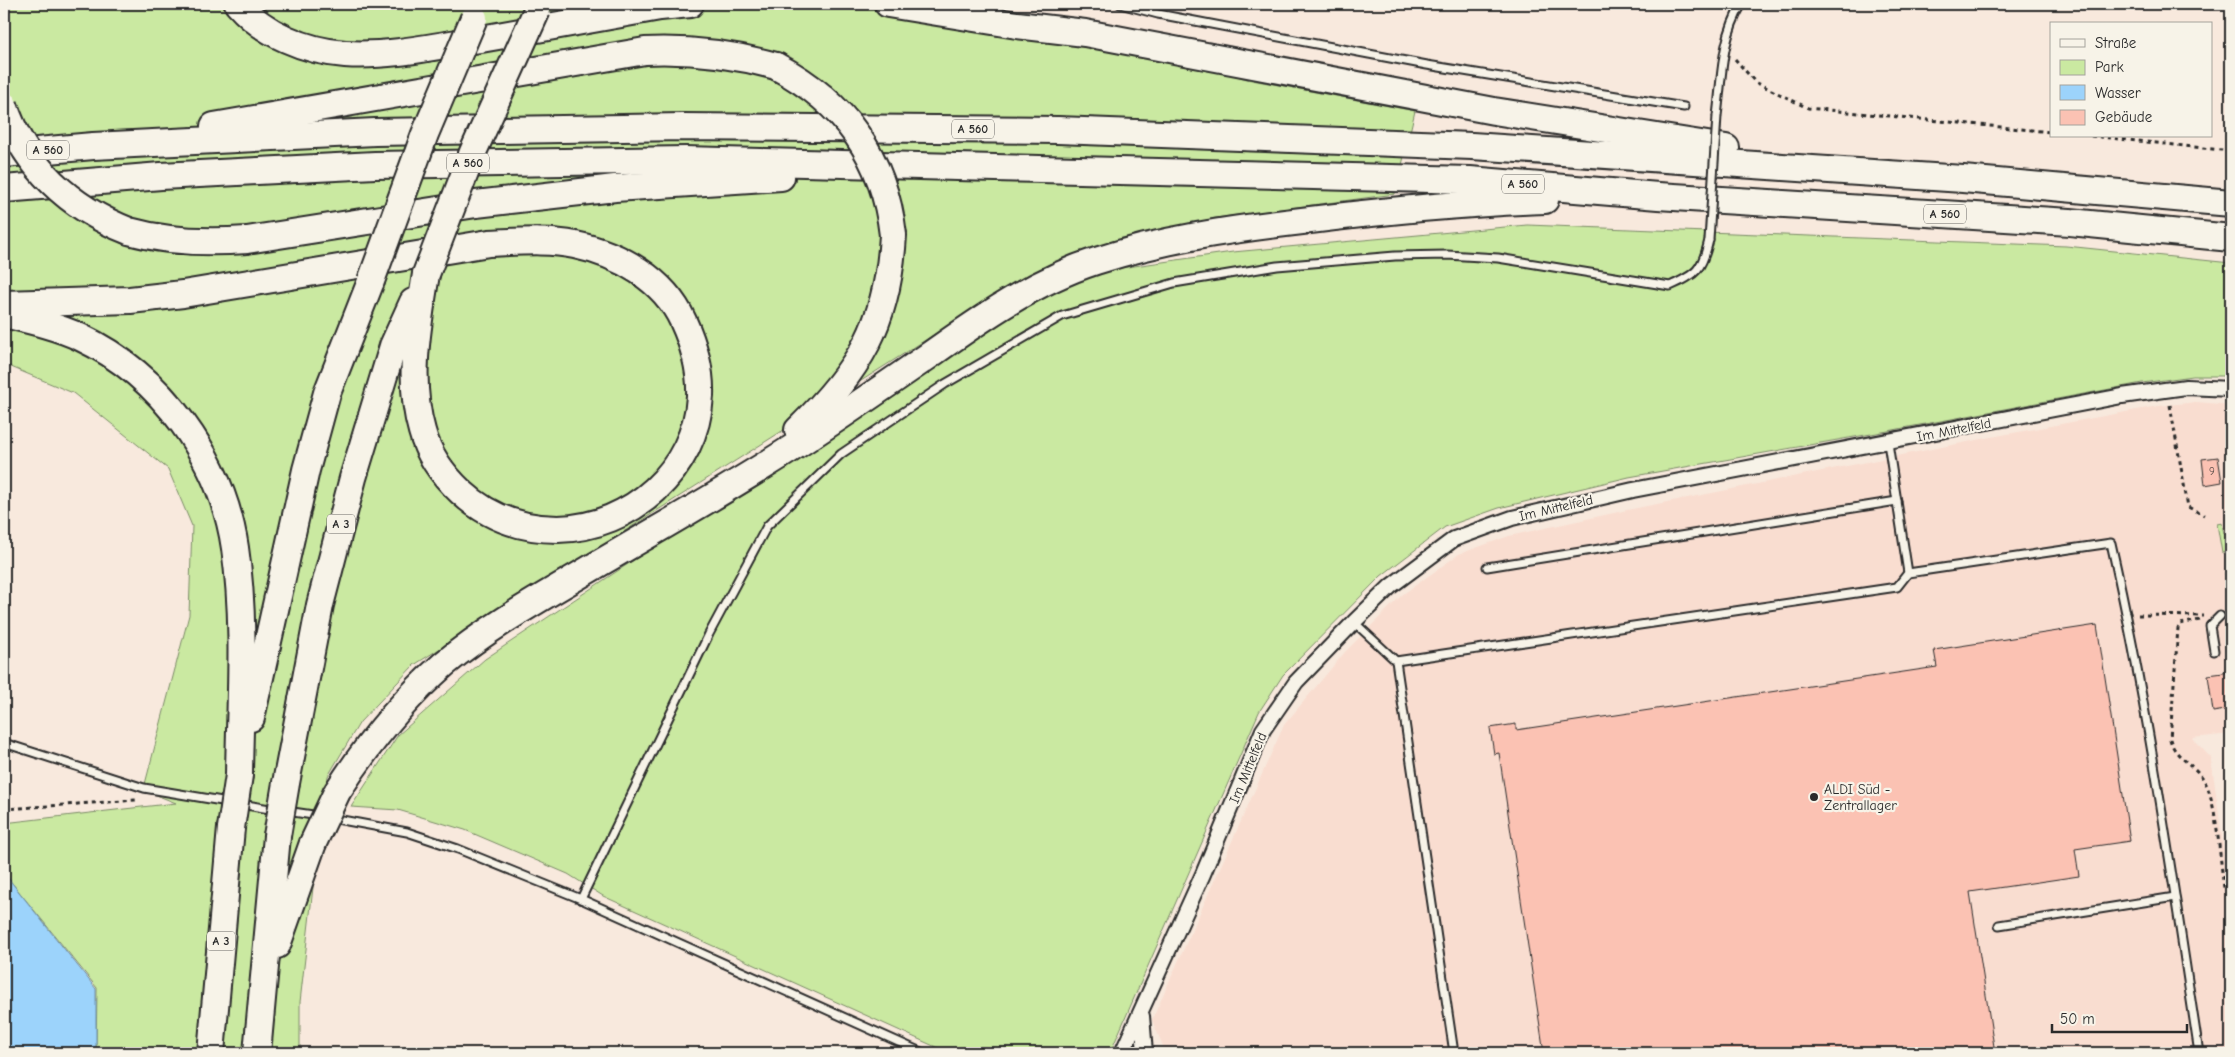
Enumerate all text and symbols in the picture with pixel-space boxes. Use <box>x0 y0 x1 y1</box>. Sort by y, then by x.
legend <box>2050 22 2212 138</box>
text: Straße <box>2095 34 2137 52</box>
text: Park <box>2095 58 2124 76</box>
text: Wasser <box>2095 84 2141 102</box>
text: Gebäude <box>2095 108 2153 126</box>
road number: A 560 <box>952 120 994 138</box>
road number: A 560 <box>27 140 69 160</box>
road number: A 560 <box>447 154 489 172</box>
road number: A 560 <box>1502 174 1544 193</box>
road number: A 560 <box>1924 204 1966 223</box>
street label: Im Mittelfeld <box>1915 414 1993 446</box>
house number: 9 <box>2209 465 2215 478</box>
street label: Im Mittelfeld <box>1517 491 1595 525</box>
road number: A 3 <box>327 514 355 534</box>
street label: Im Mittelfeld <box>1225 730 1271 806</box>
place label: ALDI Süd - Zentrallager <box>1824 781 1897 814</box>
marker: ALDI Süd - Zentrallager <box>1808 791 1820 803</box>
road number: A 3 <box>207 931 235 950</box>
scale bar <box>2052 1002 2188 1034</box>
text: 50 m <box>2060 1010 2095 1028</box>

